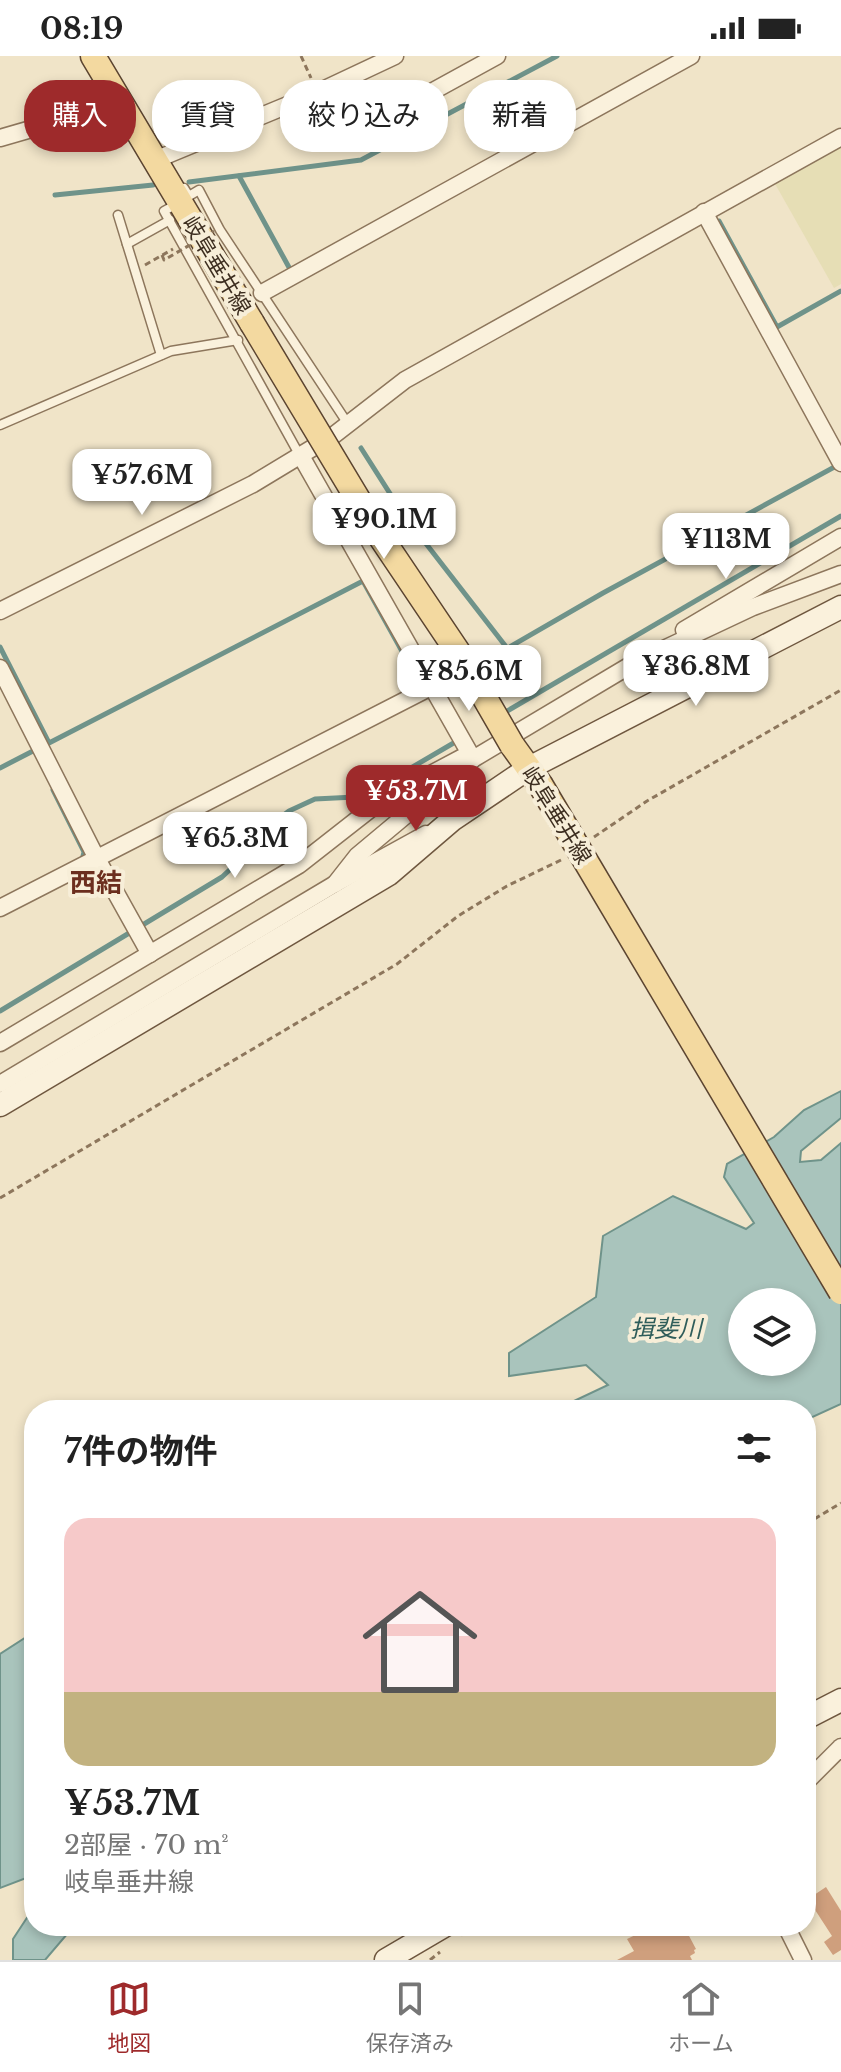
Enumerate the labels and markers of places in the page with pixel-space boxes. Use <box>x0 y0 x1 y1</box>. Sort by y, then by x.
pin: ¥57.6M <box>77 449 207 517</box>
pin: ¥90.1M <box>319 493 449 561</box>
pin: ¥113M <box>670 513 782 581</box>
pin: ¥36.8M <box>631 640 761 708</box>
pin: ¥85.6M <box>404 645 534 713</box>
pin: ¥53.7M <box>351 765 481 833</box>
pin: ¥65.3M <box>170 812 300 880</box>

